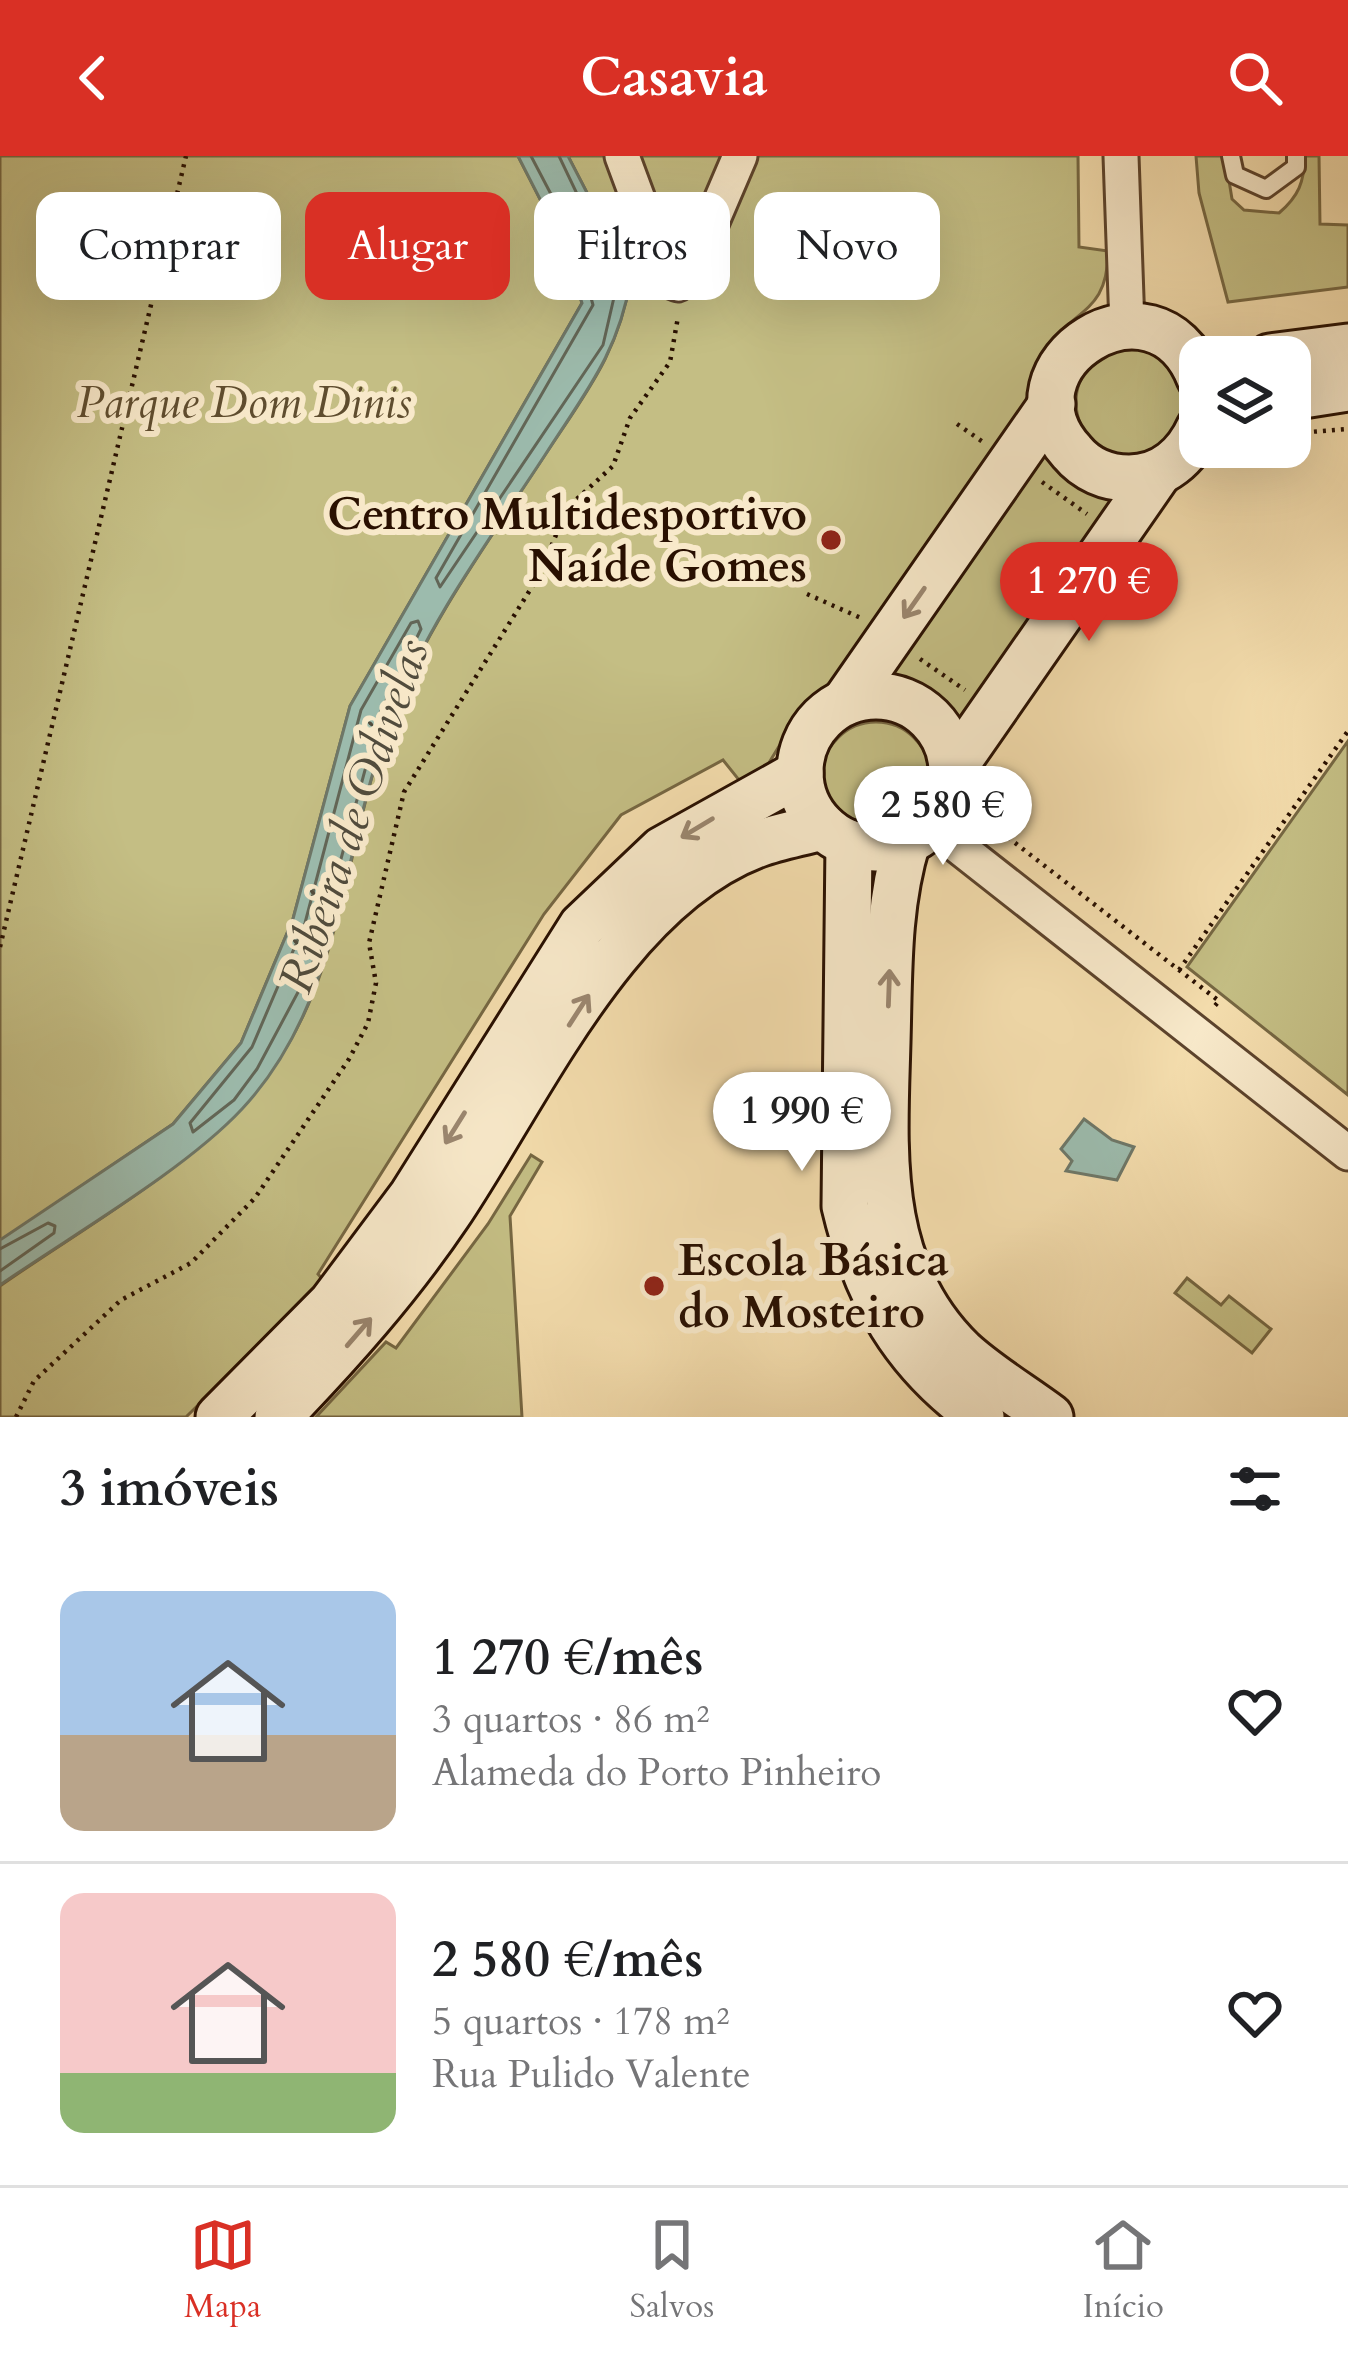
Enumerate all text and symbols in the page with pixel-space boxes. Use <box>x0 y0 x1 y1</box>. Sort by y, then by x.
text: Casavia <box>580 42 768 115</box>
icon: back <box>60 45 126 111</box>
icon: search <box>1222 45 1288 111</box>
chip: Comprar <box>36 192 281 300</box>
chip: Alugar <box>305 192 510 300</box>
chip: Filtros <box>534 192 730 300</box>
chip: Novo <box>754 192 940 300</box>
map controls <box>1179 336 1311 468</box>
button: layers <box>1179 336 1311 468</box>
park label: Parque Dom Dinis <box>77 372 411 433</box>
place label: Centro Multidesportivo Naíde Gomes <box>327 484 807 597</box>
marker: Centro Multidesportivo Naíde Gomes <box>818 527 844 553</box>
pin: 1 270 € <box>978 542 1200 644</box>
text: 1 270 € <box>1027 554 1151 607</box>
one-way arrow <box>902 586 927 620</box>
water label: Ribeira de Odivelas <box>263 631 445 1001</box>
pin: 2 580 € <box>832 766 1054 868</box>
text: 2 580 € <box>881 778 1005 831</box>
one-way arrow <box>681 816 715 840</box>
one-way arrow <box>878 969 901 1008</box>
one-way arrow <box>566 994 591 1028</box>
pin: 1 990 € <box>691 1072 913 1174</box>
text: 1 990 € <box>740 1084 864 1137</box>
one-way arrow <box>443 1110 467 1144</box>
place label: Escola Básica do Mosteiro <box>678 1230 949 1343</box>
marker: Escola Básica do Mosteiro <box>641 1273 667 1299</box>
one-way arrow <box>345 1317 372 1348</box>
text: 3 imóveis <box>60 1454 279 1524</box>
icon: filters <box>1222 1456 1288 1522</box>
text: 1 270 €/mês <box>432 1623 703 1693</box>
icon: home <box>156 1639 300 1783</box>
icon: heart <box>1222 1678 1288 1744</box>
text: 3 quartos · 86 m² <box>432 1693 710 1746</box>
text: Alameda do Porto Pinheiro <box>432 1746 881 1799</box>
text: 2 580 €/mês <box>432 1925 703 1995</box>
icon: home <box>156 1941 300 2085</box>
icon: heart <box>1222 1980 1288 2046</box>
text: 5 quartos · 178 m² <box>432 1995 730 2048</box>
text: Rua Pulido Valente <box>432 2048 751 2101</box>
tab: Mapa <box>184 2212 261 2329</box>
tab: Salvos <box>629 2212 714 2329</box>
tab: Início <box>1082 2212 1164 2329</box>

